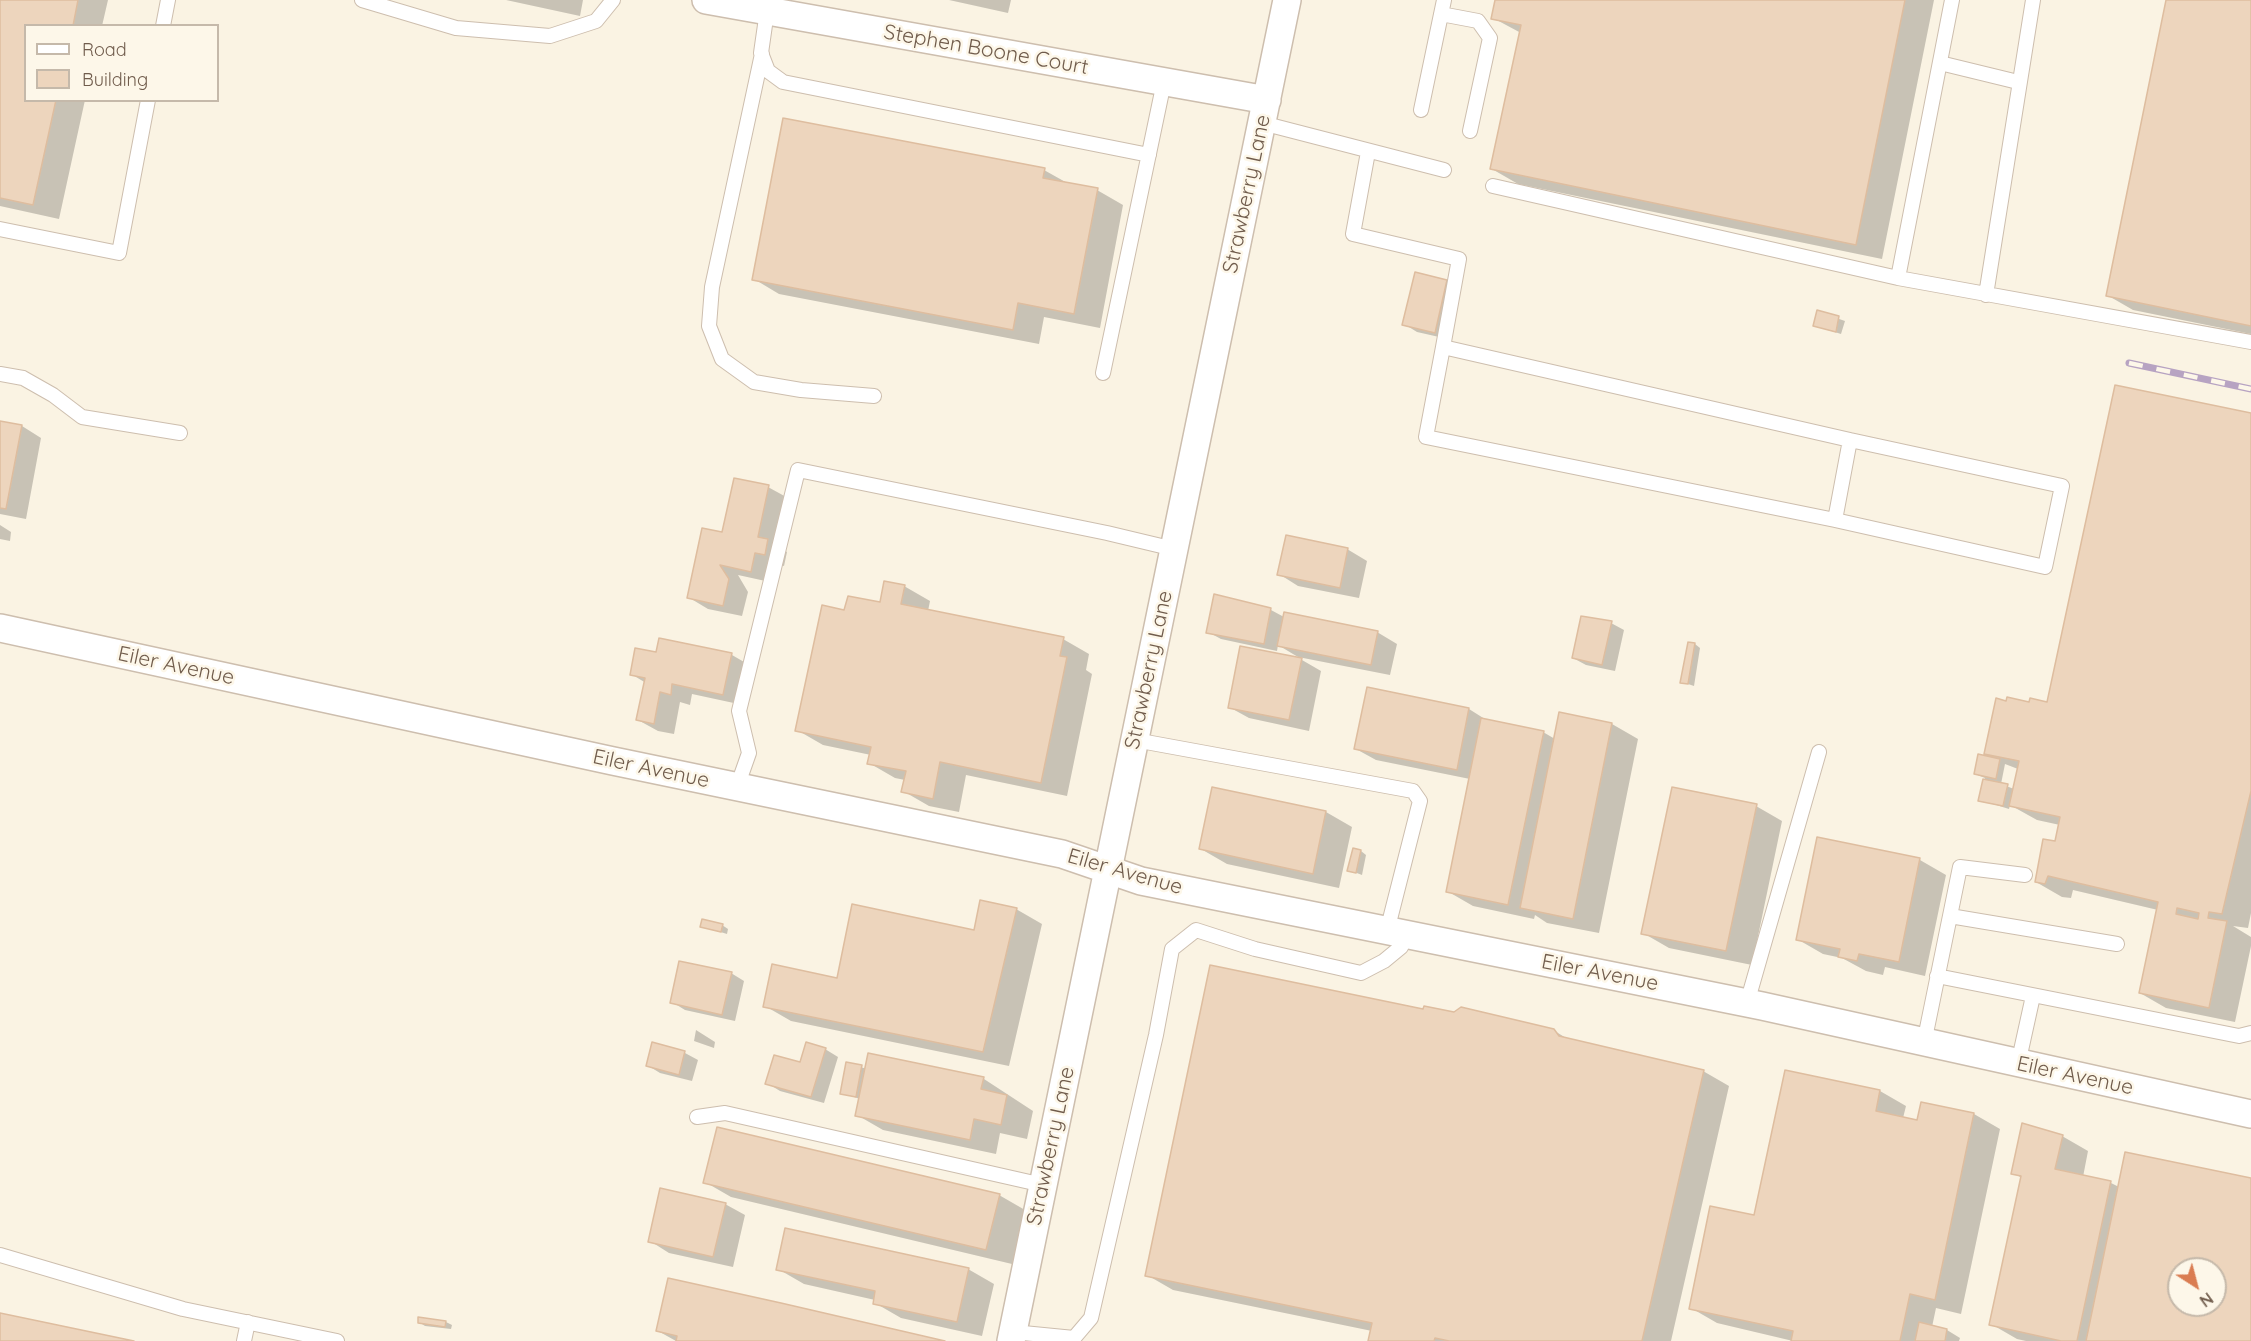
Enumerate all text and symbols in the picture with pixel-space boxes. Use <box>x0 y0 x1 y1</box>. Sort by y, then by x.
street label: Stephen Boone Court <box>882 20 1090 80</box>
legend <box>24 24 219 102</box>
text: Road <box>82 38 127 61</box>
text: Building <box>82 68 148 91</box>
street label: Strawberry Lane <box>1218 112 1276 276</box>
street label: Strawberry Lane <box>1120 588 1178 752</box>
street label: Eiler Avenue <box>115 641 237 691</box>
street label: Eiler Avenue <box>590 744 712 794</box>
street label: Eiler Avenue <box>1065 844 1185 900</box>
street label: Eiler Avenue <box>1539 949 1661 997</box>
street label: Eiler Avenue <box>2014 1051 2136 1101</box>
street label: Strawberry Lane <box>1022 1064 1080 1228</box>
north arrow <box>2167 1257 2227 1317</box>
text: N <box>2196 1288 2217 1311</box>

